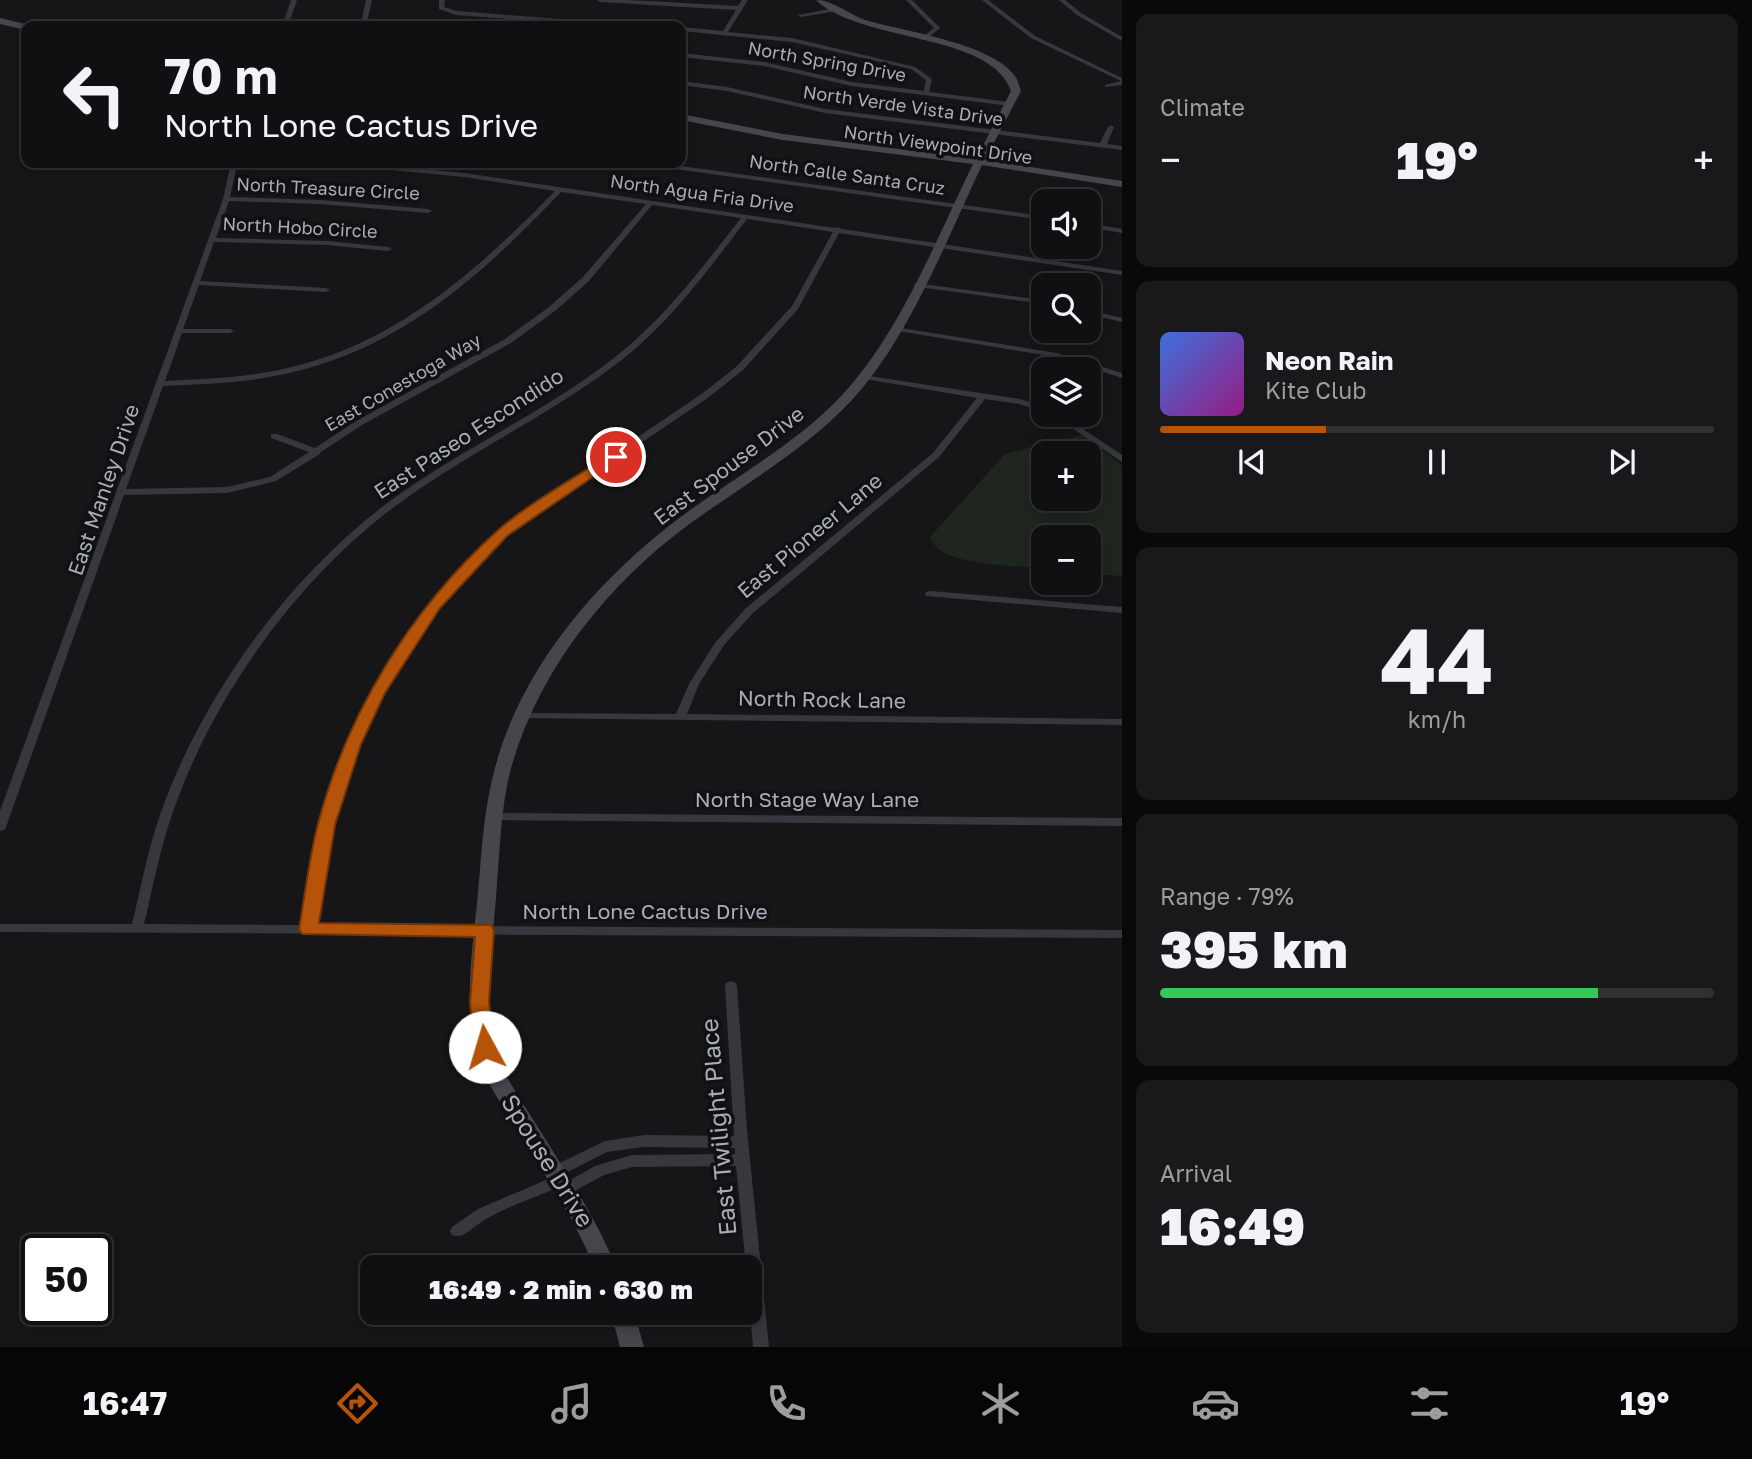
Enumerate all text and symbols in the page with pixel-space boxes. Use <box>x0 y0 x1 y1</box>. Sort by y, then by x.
street label: North Spring Drive <box>746 36 908 86</box>
text: 70 m <box>164 46 278 105</box>
icon: left <box>49 49 140 140</box>
street label: North Verde Vista Drive <box>802 80 1005 130</box>
text: Climate <box>1160 93 1245 121</box>
text: North Lone Cactus Drive <box>164 106 538 144</box>
street label: North Viewpoint Drive <box>842 120 1034 168</box>
text: 19° <box>1396 128 1478 190</box>
text: − <box>1160 137 1181 182</box>
text: + <box>1693 137 1714 182</box>
street label: North Calle Santa Cruz <box>748 149 946 199</box>
street label: North Agua Fria Drive <box>609 169 795 217</box>
street label: North Treasure Circle <box>236 172 420 204</box>
map controls <box>1031 189 1101 595</box>
button: sound <box>1031 189 1101 259</box>
street label: North Hobo Circle <box>222 212 378 242</box>
button: search <box>1031 273 1101 343</box>
street label: East Conestoga Way <box>321 328 484 436</box>
text: Neon Rain <box>1265 345 1394 376</box>
button: layers <box>1031 357 1101 427</box>
street label: East Paseo Escondido <box>369 362 568 504</box>
text: Kite Club <box>1265 376 1366 404</box>
street label: East Spouse Drive <box>648 400 809 530</box>
street label: East Manley Drive <box>62 401 145 579</box>
pin <box>586 427 646 487</box>
icon: arrive <box>597 438 635 476</box>
button: + <box>1031 441 1101 511</box>
icon: previous <box>1233 443 1271 481</box>
icon: pause <box>1418 443 1456 481</box>
icon: next <box>1603 443 1641 481</box>
street label: East Pioneer Lane <box>732 467 887 603</box>
button: − <box>1031 525 1101 595</box>
text: 44 <box>1380 605 1494 714</box>
street label: North Rock Lane <box>738 685 906 713</box>
text: km/h <box>1408 705 1466 733</box>
street label: North Stage Way Lane <box>695 786 919 812</box>
text: Range · 79% <box>1160 882 1294 910</box>
street label: North Lone Cactus Drive <box>522 898 768 924</box>
text: 395 km <box>1160 917 1348 979</box>
position arrow <box>448 1010 522 1084</box>
street label: East Twilight Place <box>694 1017 741 1237</box>
street label: Spouse Drive <box>496 1088 601 1232</box>
text: Arrival <box>1160 1159 1232 1187</box>
text: 16:49 <box>1160 1194 1305 1256</box>
speed limit sign: 50 <box>21 1234 112 1325</box>
text: 16:49 · 2 min · 630 m <box>429 1274 693 1305</box>
icon: directions <box>333 1379 382 1428</box>
icon: music <box>547 1379 596 1428</box>
icon: phone <box>762 1379 811 1428</box>
icon: climate <box>976 1379 1025 1428</box>
icon: car <box>1191 1379 1240 1428</box>
icon: filters <box>1405 1379 1454 1428</box>
text: 16:47 <box>83 1384 167 1422</box>
text: 19° <box>1620 1384 1669 1422</box>

